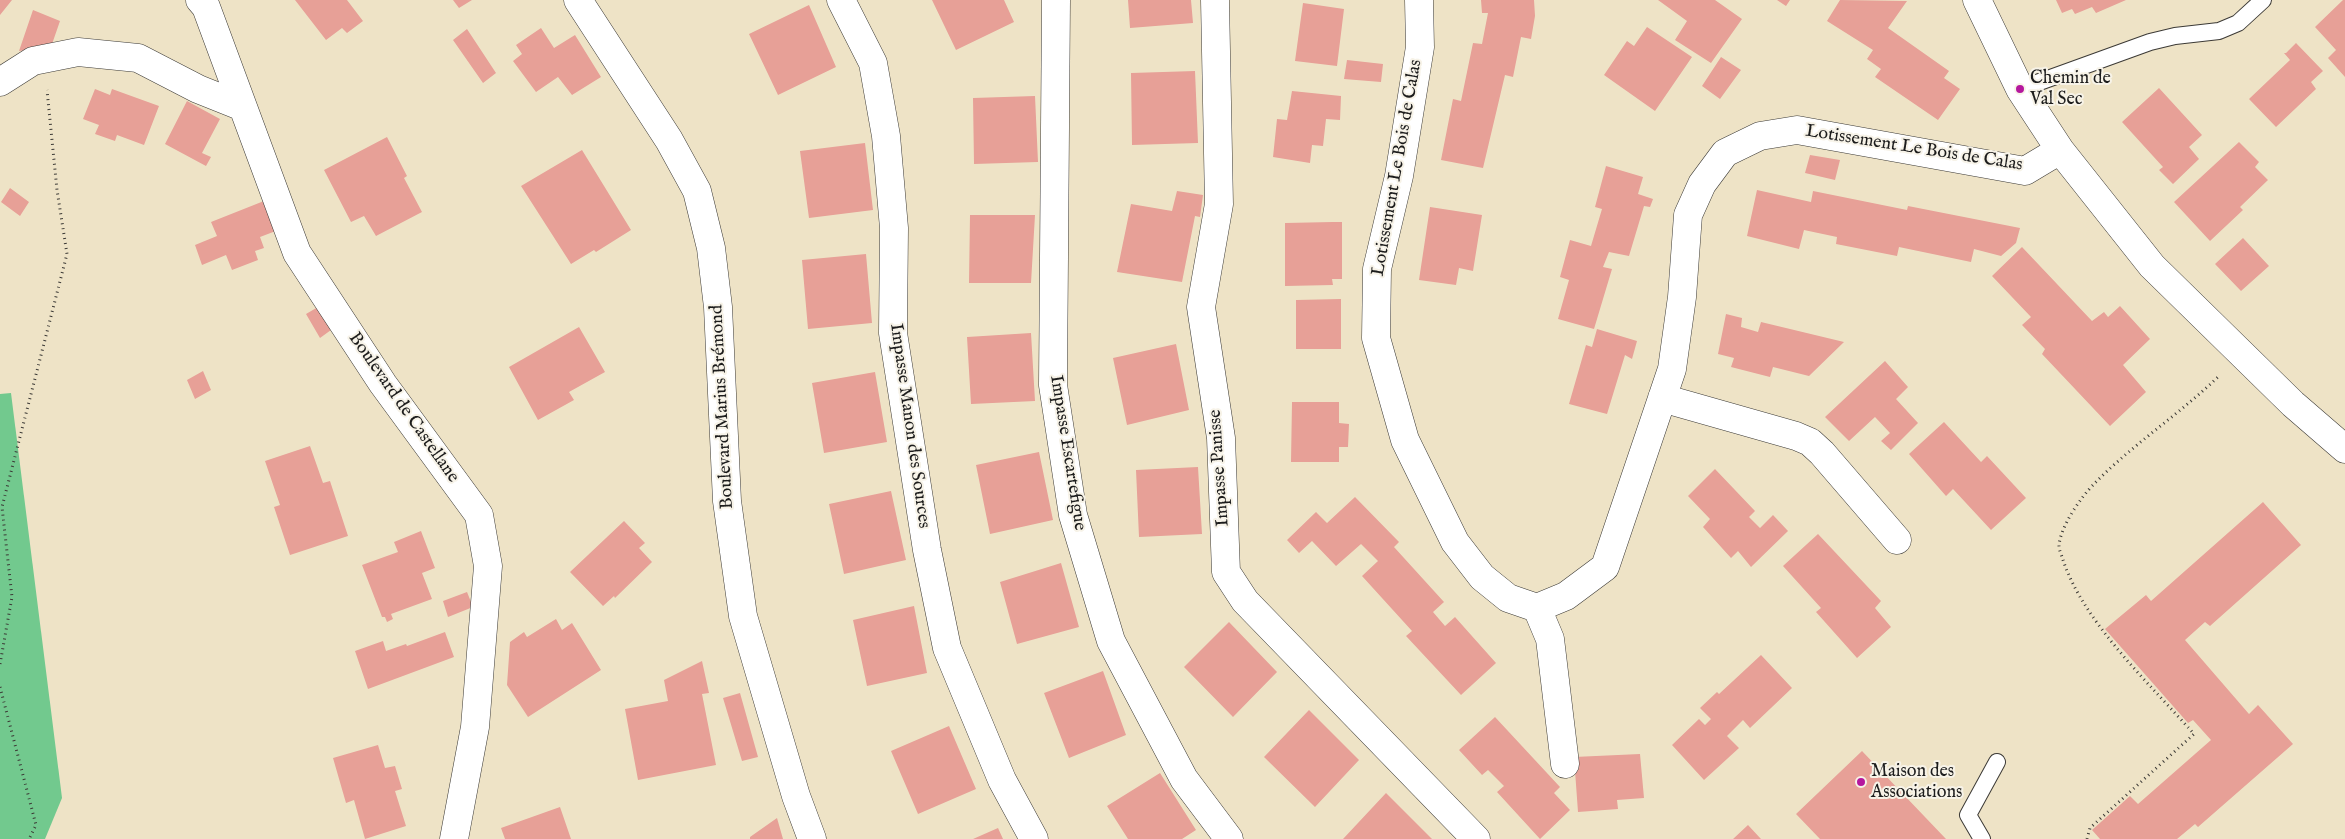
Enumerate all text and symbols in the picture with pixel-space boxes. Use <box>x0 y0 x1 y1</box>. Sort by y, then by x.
street label: Lotissement Le Bois de Calas <box>1368 58 1428 278</box>
place label: Chemin de Val Sec <box>2030 68 2111 110</box>
marker: Chemin de Val Sec <box>2014 83 2026 95</box>
street label: Lotissement Le Bois de Calas <box>1804 121 2024 177</box>
street label: Boulevard Marius Brémond <box>707 304 739 510</box>
street label: Impasse Manon des Sources <box>884 322 934 530</box>
street label: Boulevard de Castellane <box>343 329 463 487</box>
street label: Impasse Escartefigue <box>1044 374 1090 532</box>
street label: Impasse Panisse <box>1205 409 1235 527</box>
place label: Maison des Associations <box>1871 761 1962 804</box>
marker: Maison des Associations <box>1855 776 1867 788</box>

